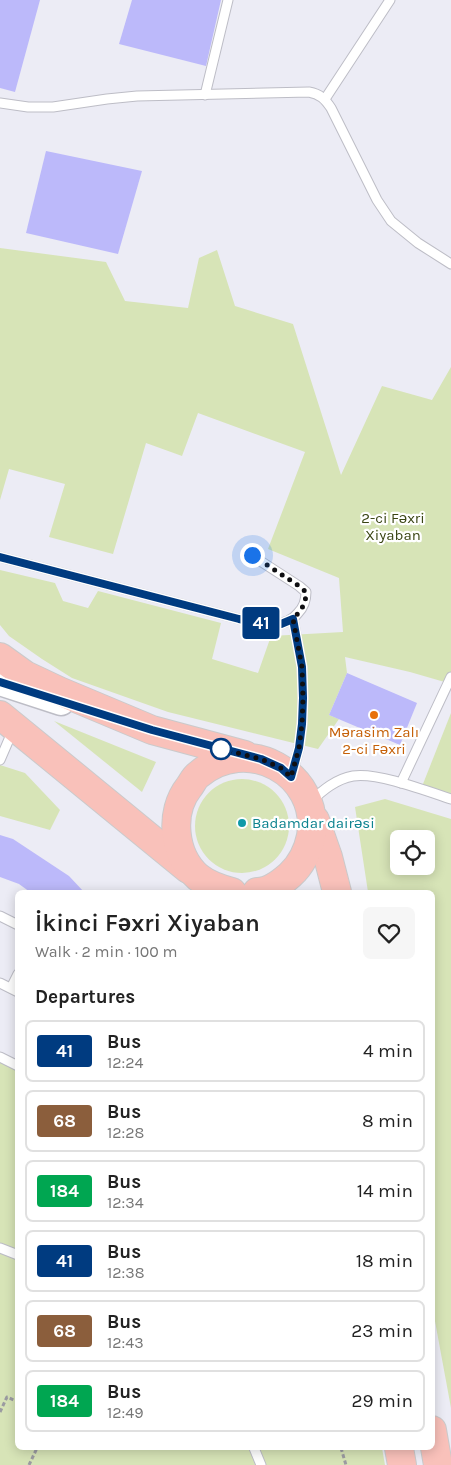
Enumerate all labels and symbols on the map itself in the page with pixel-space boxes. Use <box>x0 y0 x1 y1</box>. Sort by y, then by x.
park label: 2-ci Fəxri Xiyaban <box>361 509 425 544</box>
your location <box>240 543 265 568</box>
line badge: 41 <box>238 607 284 639</box>
marker: Mərasim Zalı 2-ci Fəxri <box>368 709 380 721</box>
place label: Mərasim Zalı 2-ci Fəxri <box>329 723 419 758</box>
unlabelled marker <box>210 738 232 760</box>
place label: Badamdar dairəsi <box>252 814 375 832</box>
marker: Badamdar dairəsi <box>236 817 248 829</box>

